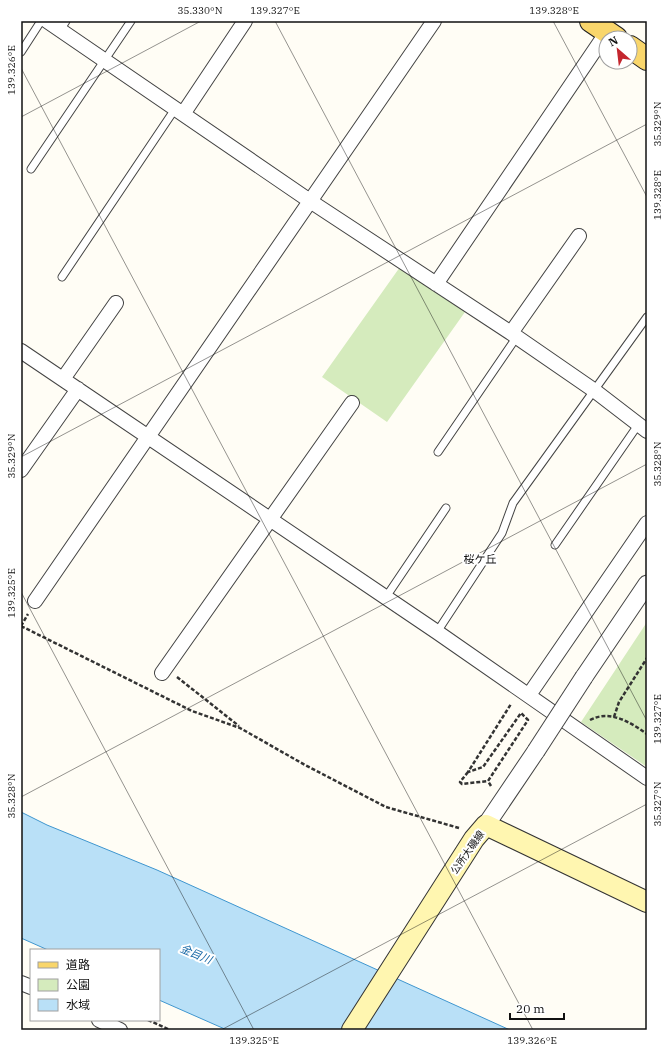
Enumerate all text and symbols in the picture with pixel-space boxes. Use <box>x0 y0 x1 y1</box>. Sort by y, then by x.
text: 35.330°N <box>177 4 223 17</box>
text: 139.327°E <box>250 4 300 17</box>
text: 139.328°E <box>529 4 579 17</box>
north arrow <box>598 30 638 70</box>
text: N <box>606 33 621 49</box>
text: 139.326°E <box>5 45 18 95</box>
text: 35.329°N <box>651 101 664 147</box>
text: 139.328°E <box>651 170 664 220</box>
text: 35.329°N <box>5 433 18 479</box>
text: 35.328°N <box>651 441 664 487</box>
district label: 桜ケ丘 <box>464 552 497 566</box>
text: 139.325°E <box>5 568 18 618</box>
text: 139.327°E <box>651 694 664 744</box>
text: 35.328°N <box>5 773 18 819</box>
text: 35.327°N <box>651 781 664 827</box>
street label: 公所大磯線 <box>448 828 487 876</box>
water label: 金目川 <box>178 941 215 967</box>
legend <box>30 949 160 1021</box>
text: 道路 <box>66 957 90 972</box>
text: 公園 <box>66 977 90 992</box>
scale bar <box>510 995 564 1021</box>
text: 水域 <box>66 997 90 1012</box>
text: 20 m <box>516 1001 545 1016</box>
text: 139.325°E <box>229 1034 279 1047</box>
text: 139.326°E <box>507 1034 557 1047</box>

